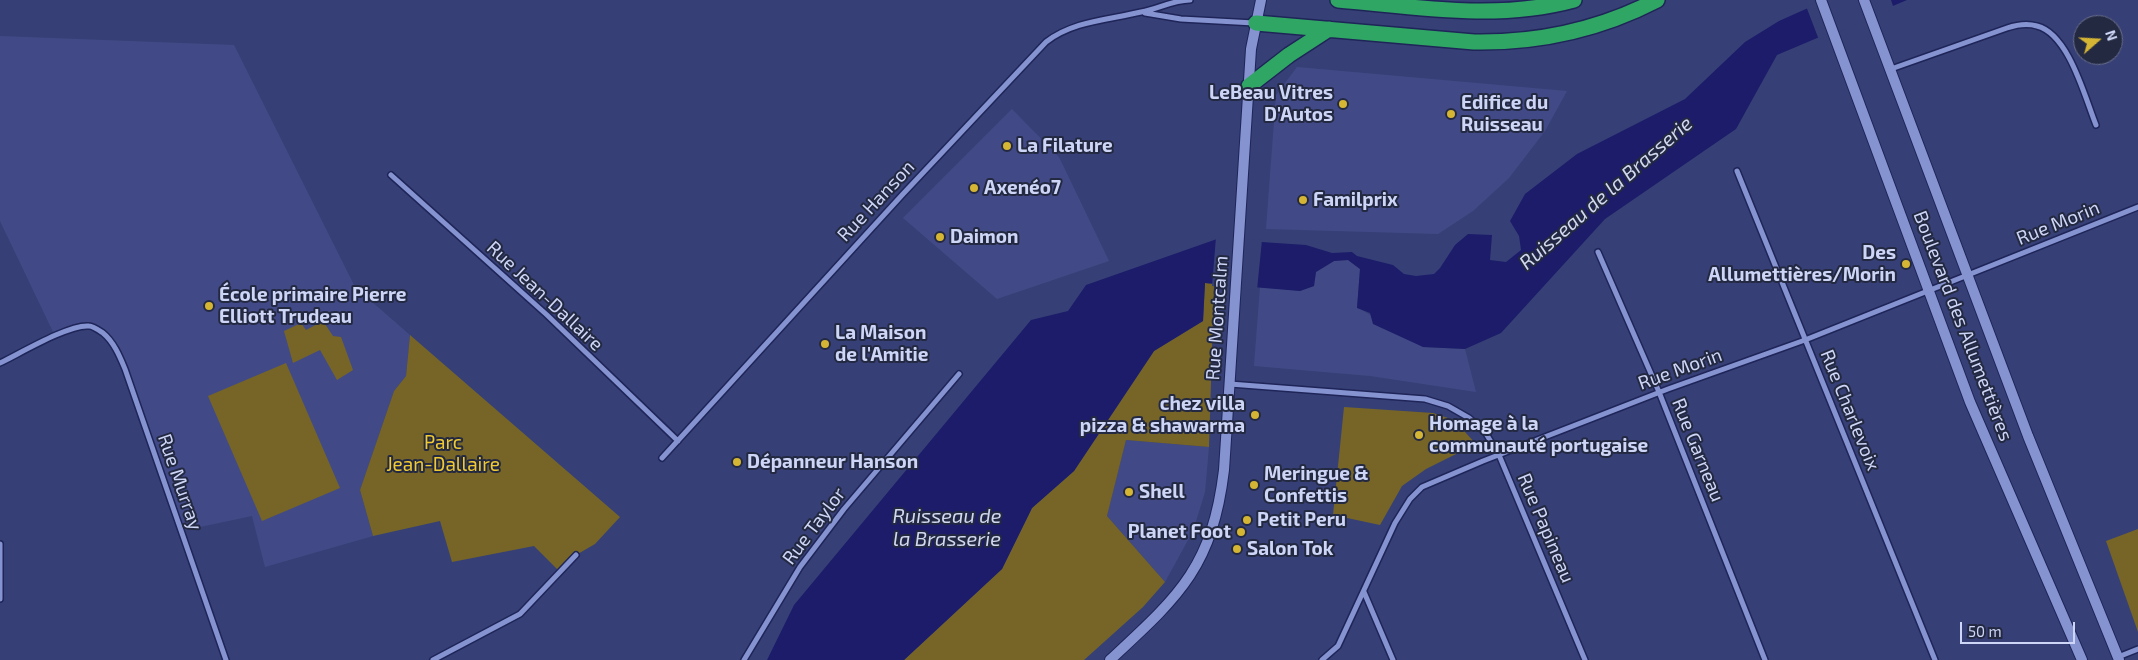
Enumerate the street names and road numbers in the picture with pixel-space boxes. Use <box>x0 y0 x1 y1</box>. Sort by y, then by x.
street label: Rue Hanson <box>833 156 919 246</box>
street label: Rue Morin <box>2013 196 2103 250</box>
street label: Boulevard des Allumettières <box>1909 208 2017 444</box>
street label: Rue Jean-Dallaire <box>482 236 608 356</box>
street label: Rue Montcalm <box>1201 255 1233 381</box>
street label: Rue Morin <box>1635 343 1725 395</box>
street label: Rue Charlevoix <box>1815 346 1885 474</box>
street label: Rue Garneau <box>1667 395 1729 505</box>
street label: Rue Murray <box>153 431 207 533</box>
street label: Rue Papineau <box>1513 470 1579 586</box>
street label: Rue Taylor <box>778 483 850 569</box>

